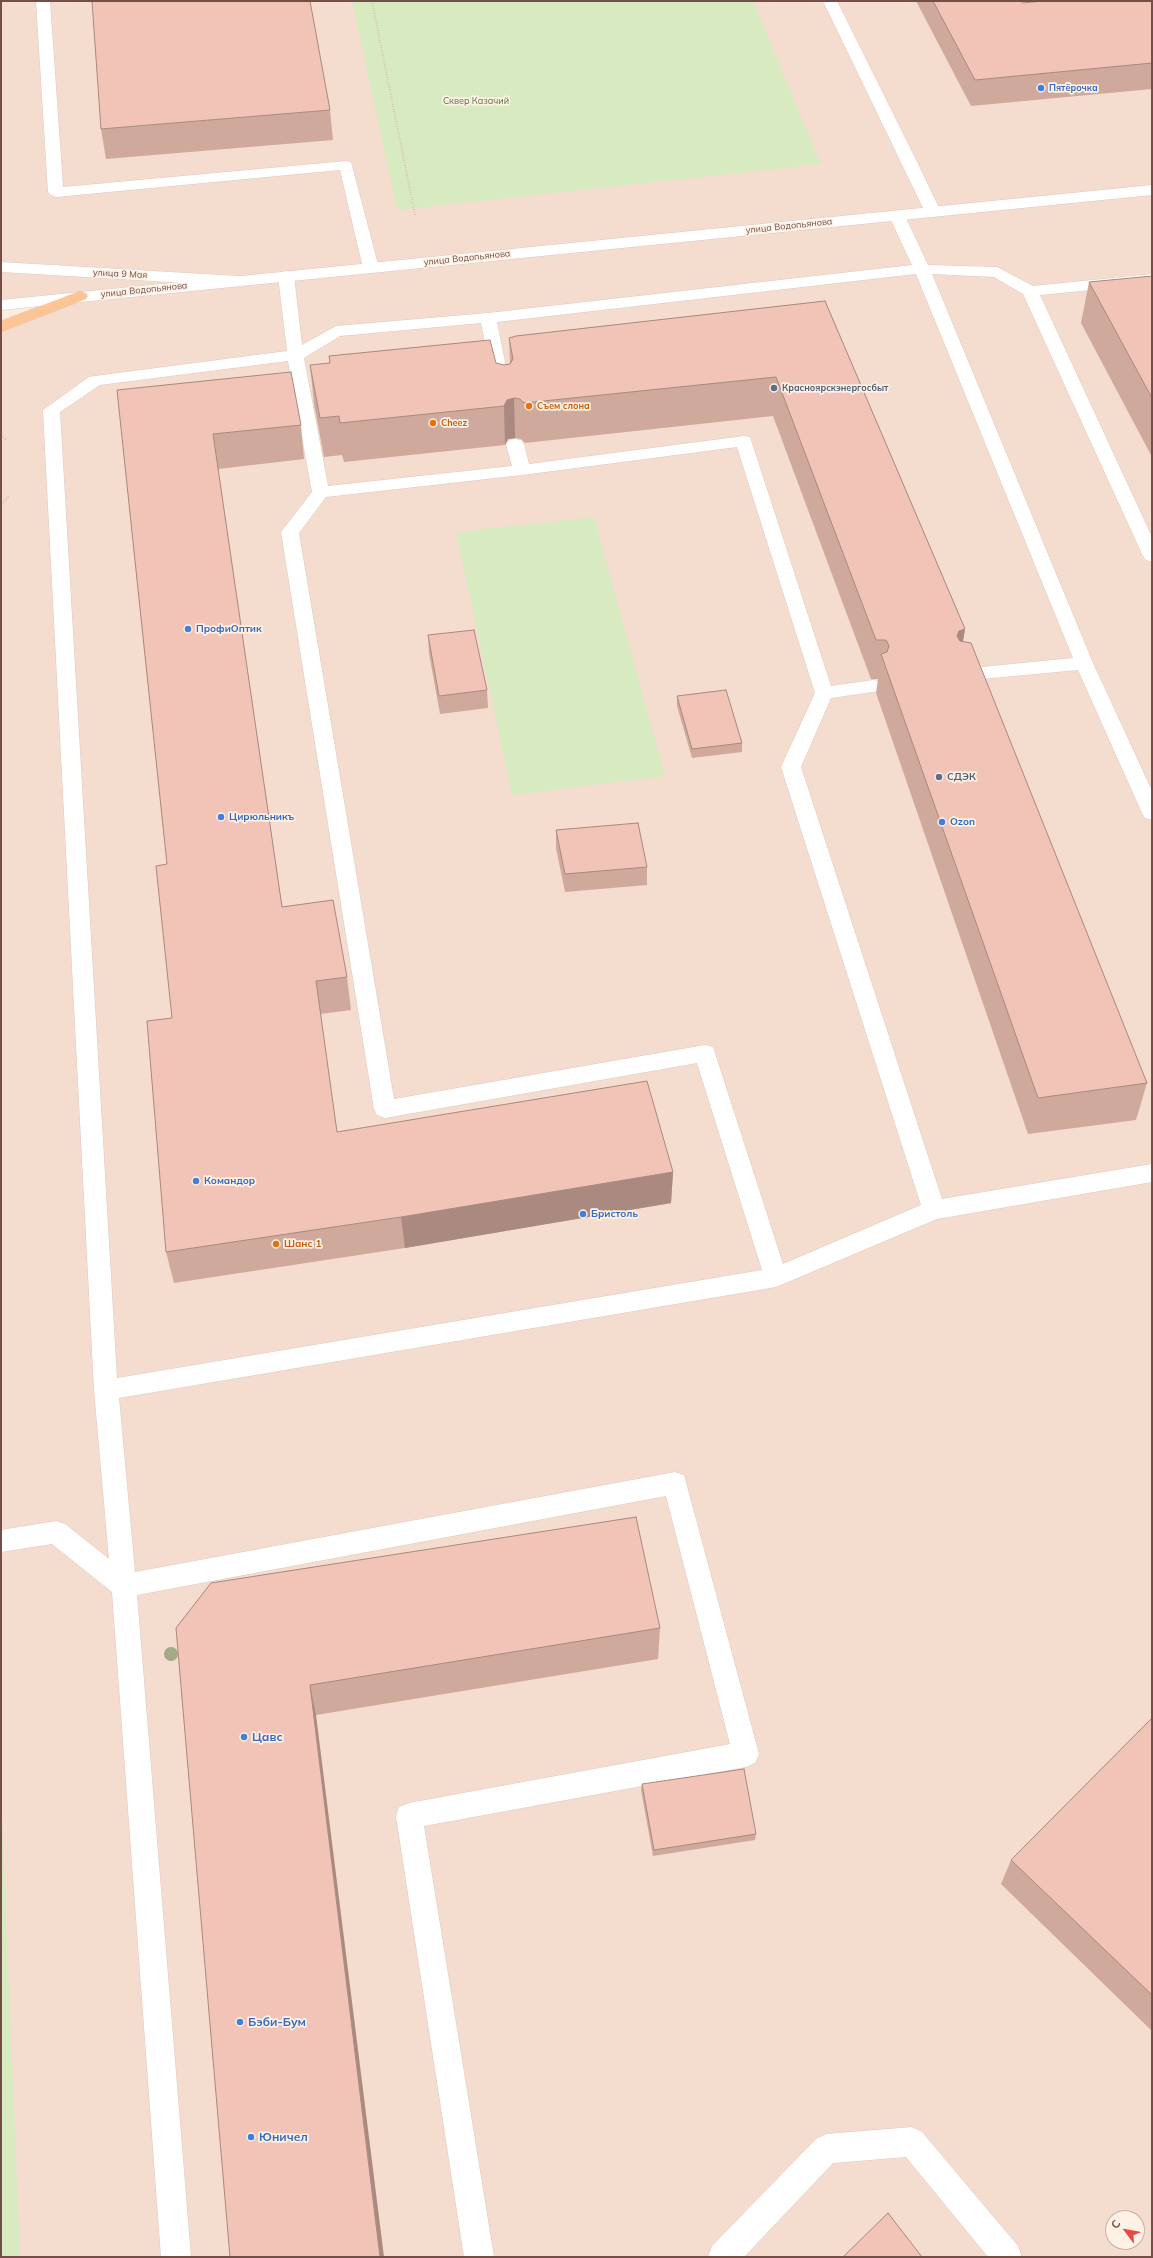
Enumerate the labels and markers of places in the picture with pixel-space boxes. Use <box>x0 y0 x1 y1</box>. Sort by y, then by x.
marker: Пятёрочка <box>1036 83 1046 93</box>
place label: Пятёрочка <box>1049 83 1098 93</box>
marker: Красноярскэнергосбыт <box>769 383 779 393</box>
place label: Красноярскэнергосбыт <box>782 383 888 393</box>
marker: Съем слона <box>524 401 534 411</box>
place label: Съем слона <box>537 401 590 411</box>
marker: Cheez <box>428 418 438 428</box>
place label: Cheez <box>441 418 467 428</box>
place label: ПрофиОптик <box>196 623 262 635</box>
marker: ПрофиОптик <box>183 624 193 634</box>
place label: СДЭК <box>947 771 976 783</box>
marker: СДЭК <box>934 772 944 782</box>
place label: Цирюльникъ <box>229 811 294 823</box>
marker: Цирюльникъ <box>216 812 226 822</box>
place label: Ozon <box>950 816 975 828</box>
marker: Ozon <box>937 817 947 827</box>
place label: Командор <box>204 1175 255 1187</box>
marker: Командор <box>191 1176 201 1186</box>
place label: Бристоль <box>591 1208 638 1220</box>
marker: Бристоль <box>578 1209 588 1219</box>
place label: Шанс 1 <box>284 1238 321 1250</box>
marker: Шанс 1 <box>271 1239 281 1249</box>
place label: Цавс <box>252 1730 283 1744</box>
marker: Цавс <box>239 1732 249 1742</box>
place label: Бэби-Бум <box>248 2015 306 2029</box>
marker: Бэби-Бум <box>235 2017 245 2027</box>
place label: Юничел <box>259 2130 308 2144</box>
marker: Юничел <box>246 2132 256 2142</box>

